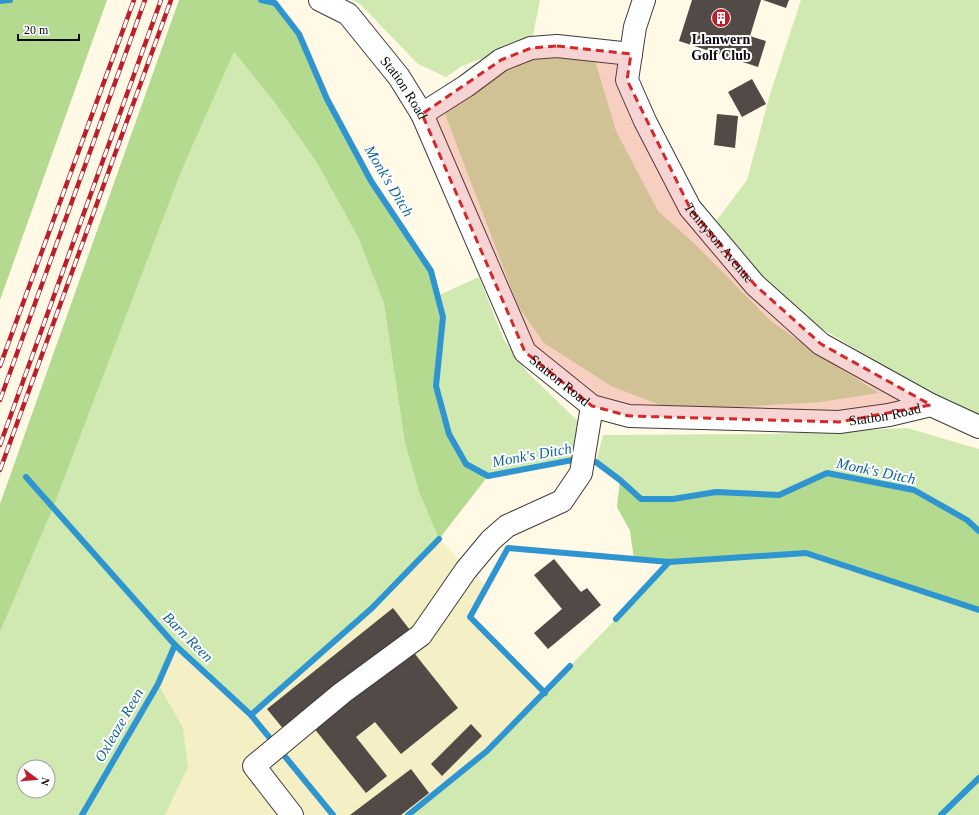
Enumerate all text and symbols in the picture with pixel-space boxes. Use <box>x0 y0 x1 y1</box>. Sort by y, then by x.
building icon: Llanwern Golf Club <box>710 7 732 29</box>
scale bar <box>18 16 79 42</box>
text: 20 m <box>24 23 49 37</box>
place label: Llanwern Golf Club <box>691 32 751 63</box>
street label: Station Road <box>378 53 431 121</box>
water label: Monk's Ditch <box>361 142 417 220</box>
street label: Tennyson Avenue <box>681 201 757 285</box>
street label: Station Road <box>527 351 593 409</box>
street label: Station Road <box>848 400 922 428</box>
water label: Monk's Ditch <box>490 440 573 470</box>
water label: Monk's Ditch <box>834 455 917 487</box>
water label: Barn Reen <box>160 609 216 665</box>
water label: Oxleaze Reen <box>92 685 146 765</box>
north arrow <box>16 759 56 799</box>
text: N <box>39 776 52 787</box>

